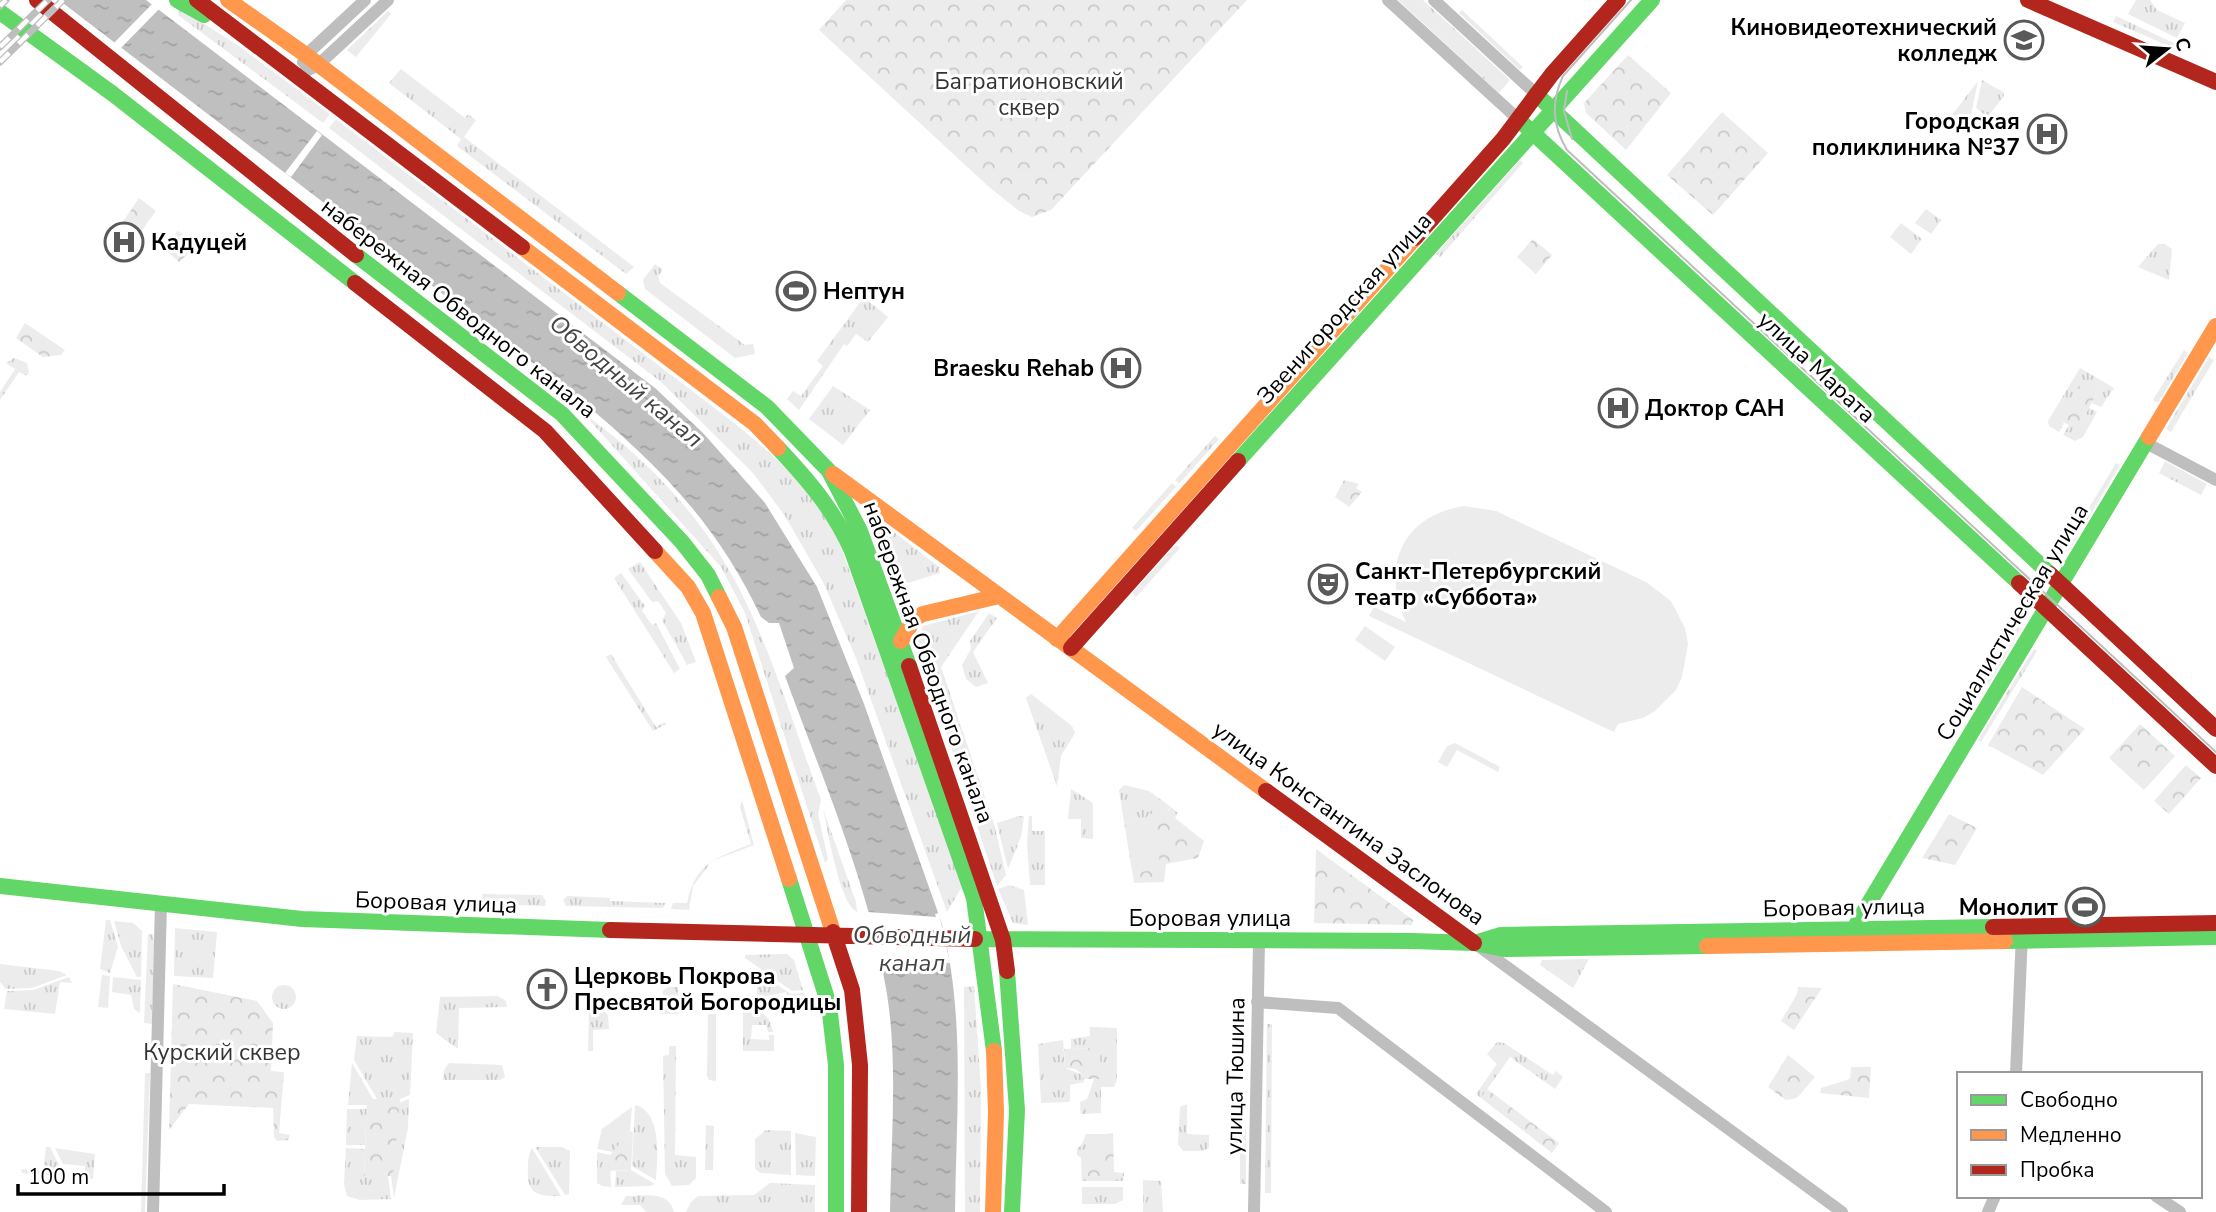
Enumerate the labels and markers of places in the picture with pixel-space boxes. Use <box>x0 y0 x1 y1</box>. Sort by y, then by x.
place label: Киновидеотехнический колледж <box>1731 12 1998 69</box>
school or university icon: Киновидеотехнический колледж <box>2003 19 2045 61</box>
place label: Городская поликлиника №37 <box>1812 106 2020 163</box>
hospital icon: Городская поликлиника №37 <box>2026 113 2068 155</box>
hospital icon: Кадуцей <box>103 221 145 263</box>
place label: Кадуцей <box>151 227 247 258</box>
sports icon: Нептун <box>775 270 817 312</box>
place label: Нептун <box>823 276 905 307</box>
hospital icon: Braesku Rehab <box>1100 347 1142 389</box>
place label: Braesku Rehab <box>933 353 1094 384</box>
hospital icon: Доктор САН <box>1597 387 1639 429</box>
place label: Доктор САН <box>1645 393 1785 424</box>
place label: Санкт-Петербургский театр «Суббота» <box>1355 556 1601 613</box>
theatre icon: Санкт-Петербургский театр «Суббота» <box>1307 563 1349 605</box>
sports icon: Монолит <box>2064 886 2106 928</box>
place label: Монолит <box>1959 892 2058 923</box>
place label: Церковь Покрова Пресвятой Богородицы <box>574 961 841 1018</box>
church icon: Церковь Покрова Пресвятой Богородицы <box>526 968 568 1010</box>

